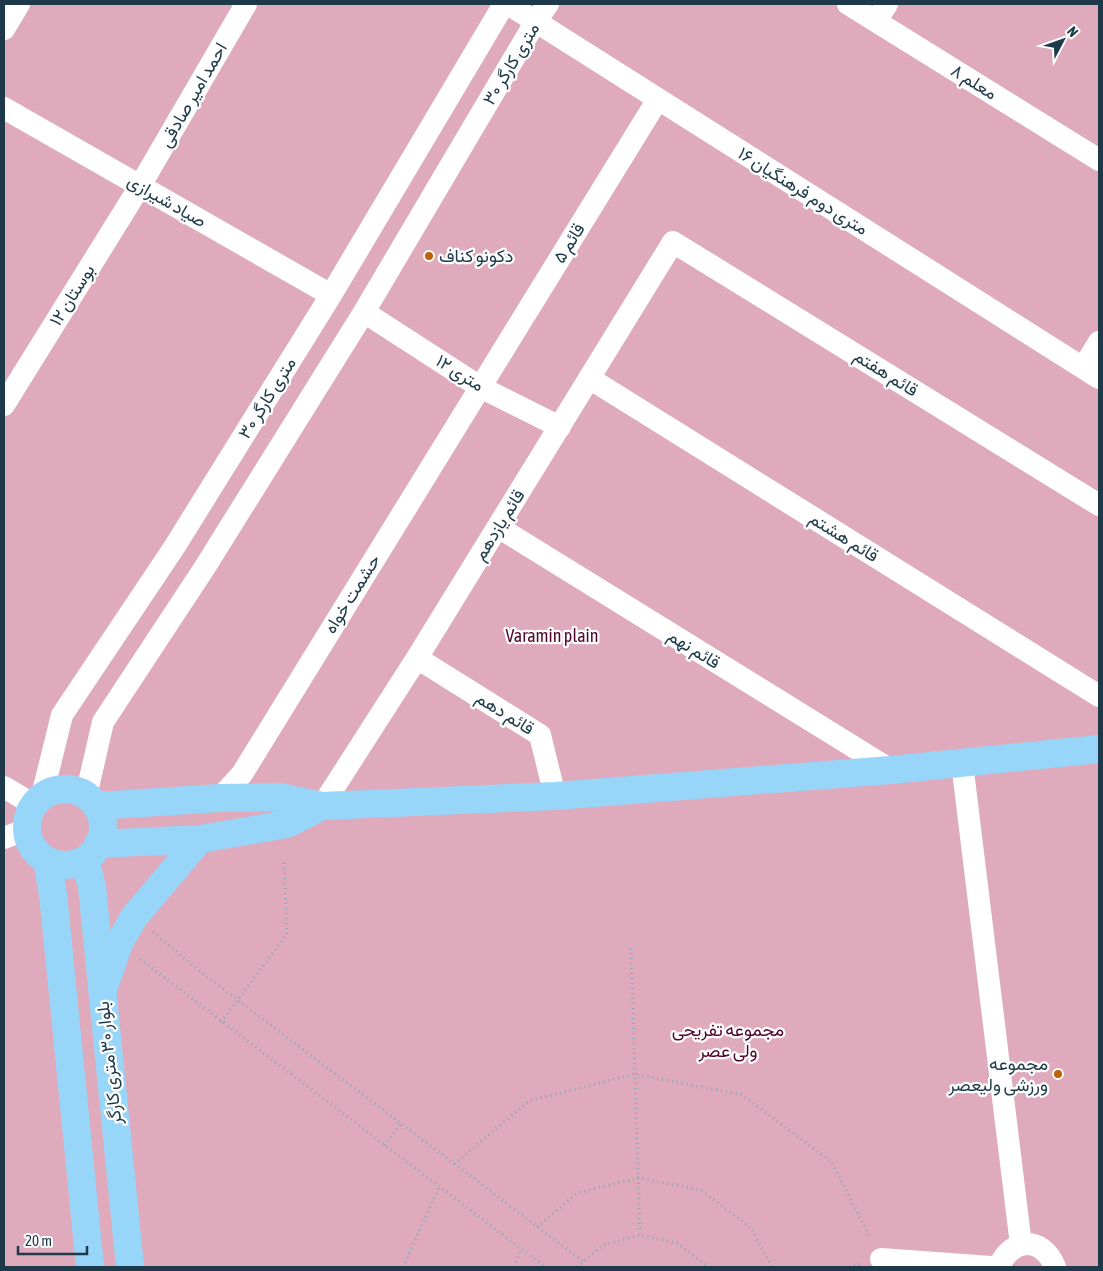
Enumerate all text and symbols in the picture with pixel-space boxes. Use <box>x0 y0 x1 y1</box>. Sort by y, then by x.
north arrow <box>1038 15 1088 65</box>
street label: ۳۰ متری کارگر <box>478 19 544 109</box>
text: N <box>1064 23 1082 40</box>
street label: احمد امیر صادقی <box>154 39 232 151</box>
street label: معلم ۸ <box>946 59 1001 105</box>
street label: ۱۶ متری دوم فرهنگیان <box>733 142 872 241</box>
street label: صیاد شیرازی <box>124 170 210 232</box>
street label: قائم ۵ <box>548 219 591 268</box>
place label: دکونو کناف <box>439 245 513 267</box>
marker: دکونو کناف <box>423 250 435 262</box>
street label: بوستان ۱۲ <box>45 260 99 330</box>
street label: قائم هفتم <box>849 345 922 402</box>
street label: ۱۲ متری <box>432 350 488 396</box>
street label: ۳۰ متری کارگر <box>233 353 301 443</box>
street label: قائم یازدهم <box>468 485 530 565</box>
street label: قائم هشتم <box>805 507 883 568</box>
street label: حشمت خواه <box>319 550 385 638</box>
street label: قائم نهم <box>663 624 724 675</box>
park label: Varamin plain <box>506 625 598 646</box>
street label: قائم دهم <box>471 686 538 740</box>
street label: بلوار ۳۰ متری کارگر <box>92 1000 127 1127</box>
park label: مجموعه تفریحی ولی عصر <box>672 1019 784 1062</box>
place label: مجموعه ورزشی ولیعصر <box>948 1053 1048 1096</box>
marker: مجموعه ورزشی ولیعصر <box>1052 1068 1064 1080</box>
scale bar <box>18 1224 86 1256</box>
text: 20 m <box>25 1232 52 1249</box>

